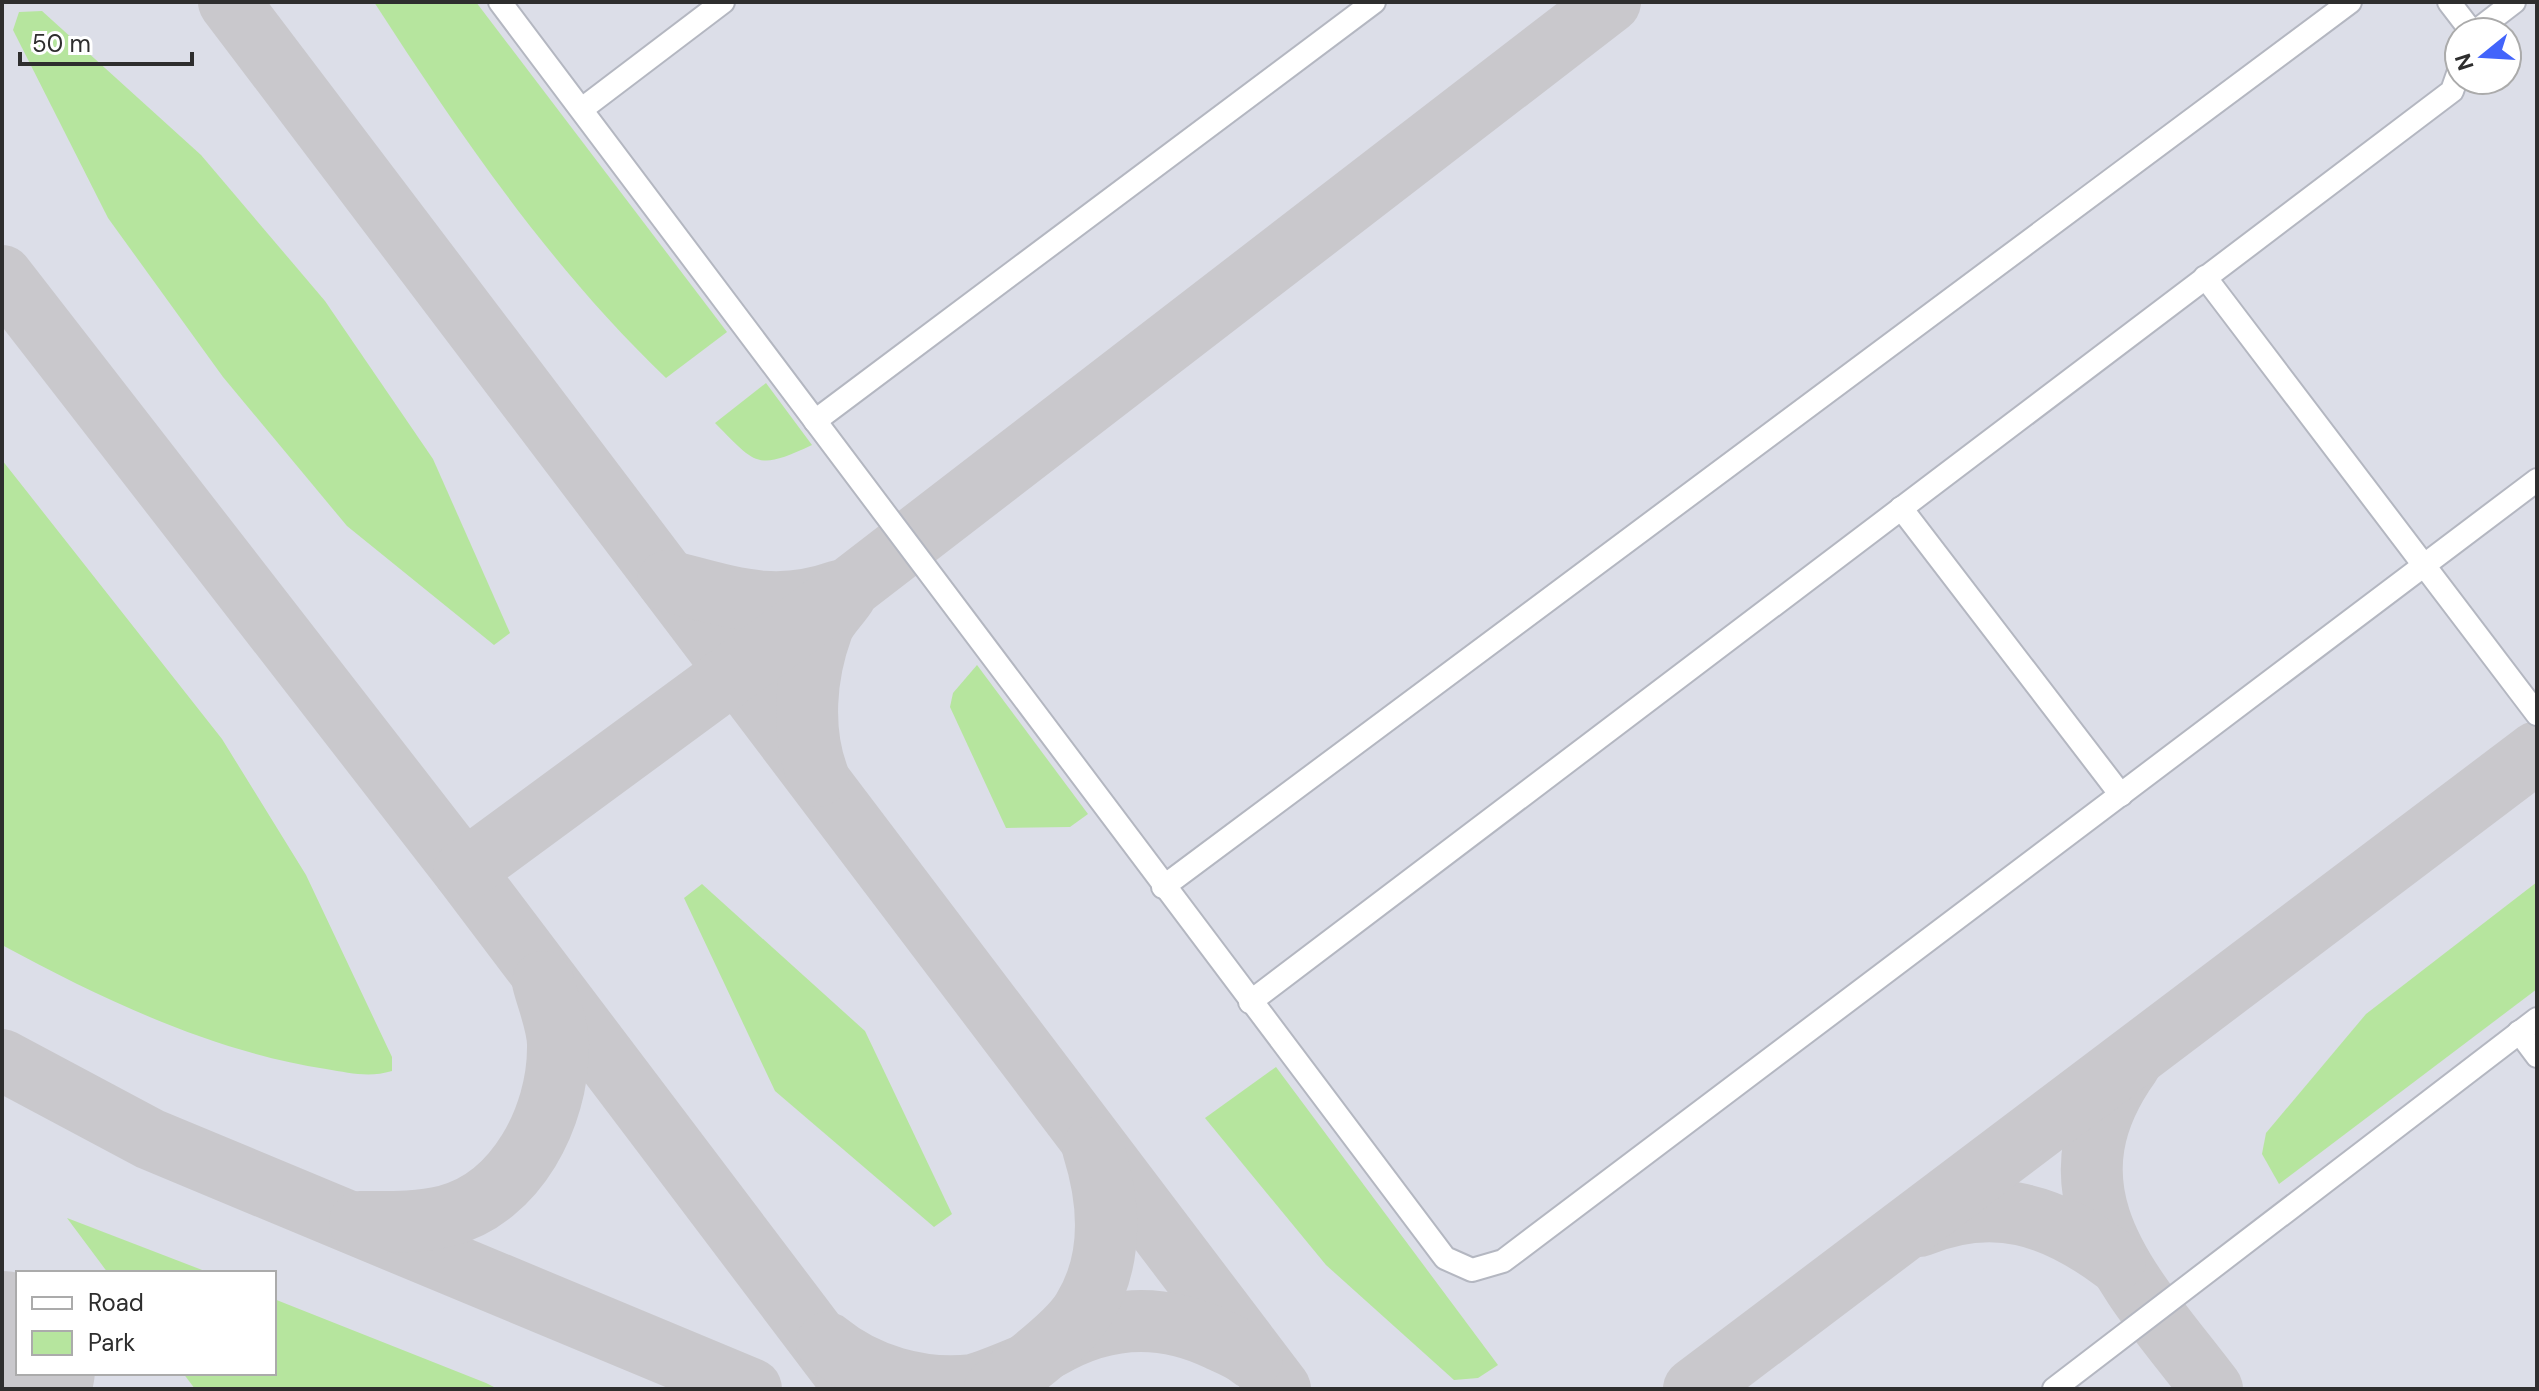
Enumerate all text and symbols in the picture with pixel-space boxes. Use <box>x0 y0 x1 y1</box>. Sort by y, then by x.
scale bar <box>20 16 192 66</box>
north arrow <box>2443 16 2523 96</box>
text: 50 m <box>32 28 91 59</box>
text: N <box>2448 50 2481 74</box>
legend <box>16 1271 276 1375</box>
text: Road <box>88 1287 144 1318</box>
text: Park <box>88 1327 135 1358</box>

